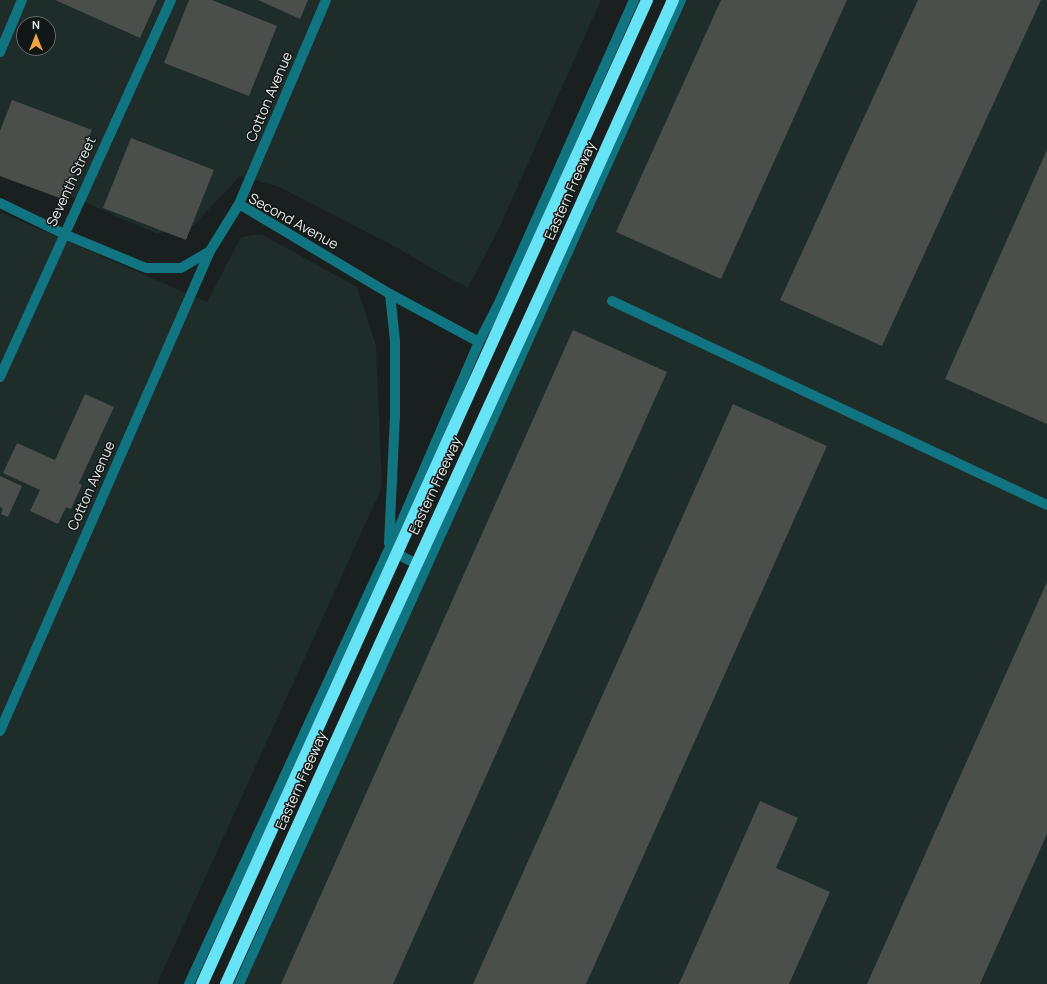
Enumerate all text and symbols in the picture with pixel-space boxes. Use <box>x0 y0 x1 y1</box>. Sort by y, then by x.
north arrow <box>16 16 56 56</box>
text: N <box>32 17 40 32</box>
street label: Cotton Avenue <box>244 50 296 144</box>
street label: Seventh Street <box>44 134 100 230</box>
street label: Eastern Freeway <box>542 139 600 243</box>
street label: Second Avenue <box>245 190 341 254</box>
street label: Eastern Freeway <box>406 434 466 538</box>
street label: Cotton Avenue <box>65 439 119 533</box>
street label: Eastern Freeway <box>273 729 331 833</box>

